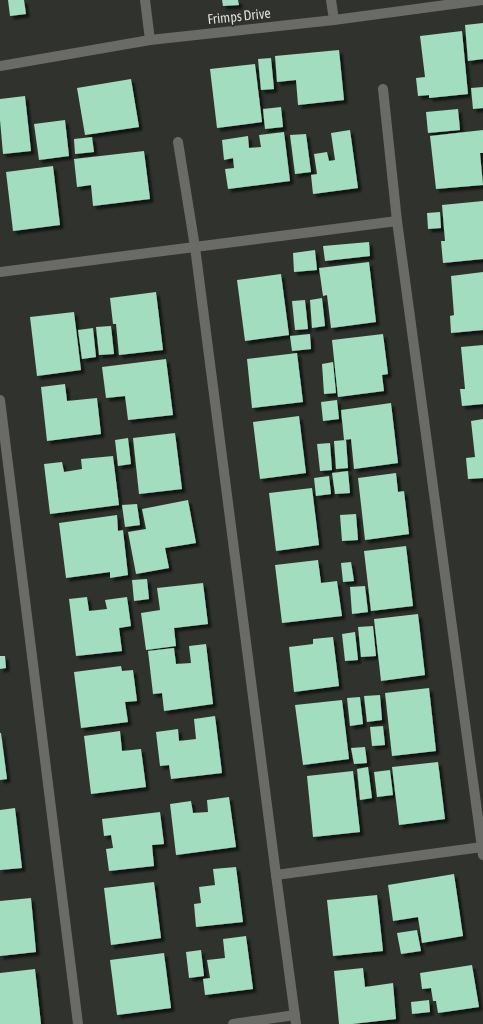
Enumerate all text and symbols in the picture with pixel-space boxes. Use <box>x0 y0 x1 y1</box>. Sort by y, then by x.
street label: Frimps Drive <box>207 5 271 27</box>

